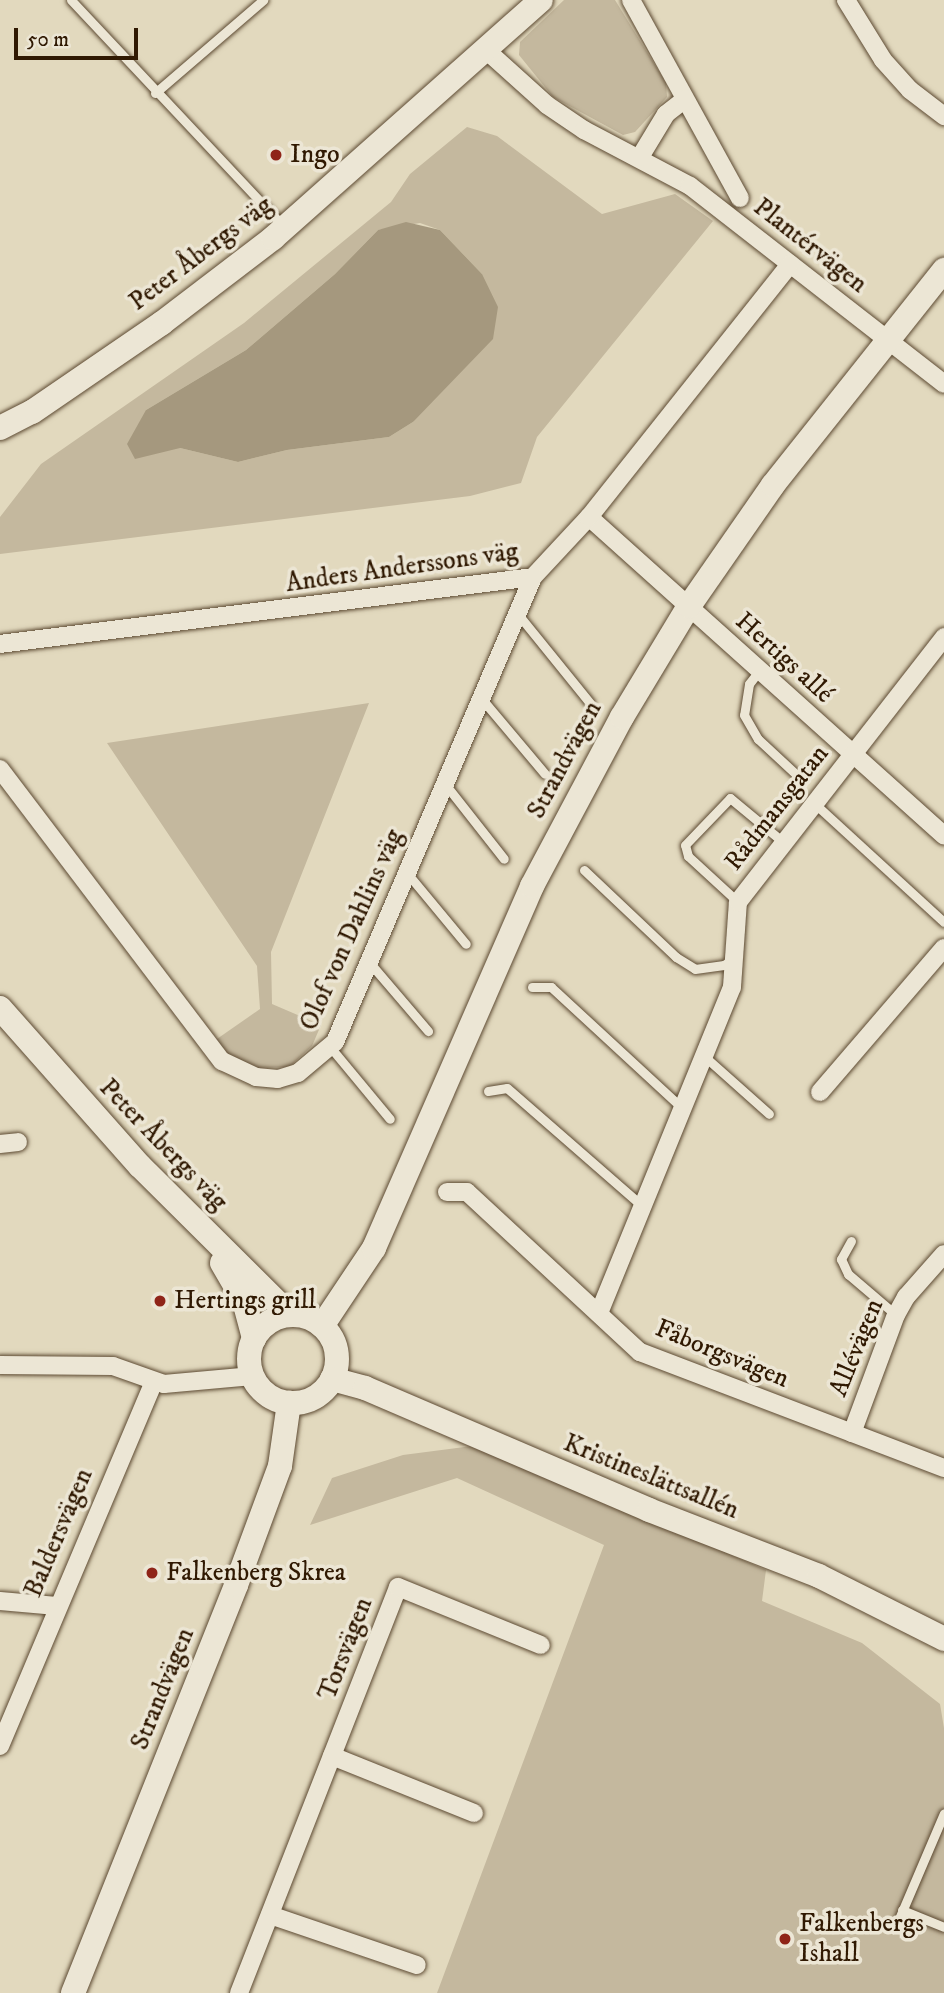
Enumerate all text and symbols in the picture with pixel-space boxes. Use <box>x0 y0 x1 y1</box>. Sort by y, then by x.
scale bar <box>18 14 142 58</box>
text: 50 m <box>27 27 69 53</box>
place label: Ingo <box>290 139 340 171</box>
marker: Ingo <box>268 147 284 163</box>
street label: Peter Åbergs väg <box>123 190 279 318</box>
street label: Plantérvägen <box>747 192 873 300</box>
street label: Anders Anderssons väg <box>284 536 520 600</box>
street label: Hertigs allé <box>729 606 839 710</box>
street label: Strandvägen <box>521 696 609 824</box>
street label: Rådmansgatan <box>718 739 836 877</box>
street label: Olof von Dahlins väg <box>294 825 410 1035</box>
street label: Peter Åbergs väg <box>92 1073 234 1217</box>
place label: Hertings grill <box>174 1285 316 1317</box>
marker: Hertings grill <box>152 1293 168 1309</box>
street label: Allévägen <box>823 1295 891 1401</box>
street label: Fåborgsvägen <box>651 1313 793 1395</box>
street label: Kristineslättsallén <box>559 1428 743 1526</box>
street label: Baldersvägen <box>18 1464 100 1602</box>
place label: Falkenberg Skrea <box>166 1557 346 1589</box>
marker: Falkenberg Skrea <box>144 1565 160 1581</box>
street label: Torsvägen <box>312 1593 380 1705</box>
street label: Strandvägen <box>124 1624 202 1754</box>
place label: Falkenbergs Ishall <box>799 1908 924 1969</box>
marker: Falkenbergs Ishall <box>777 1931 793 1947</box>

